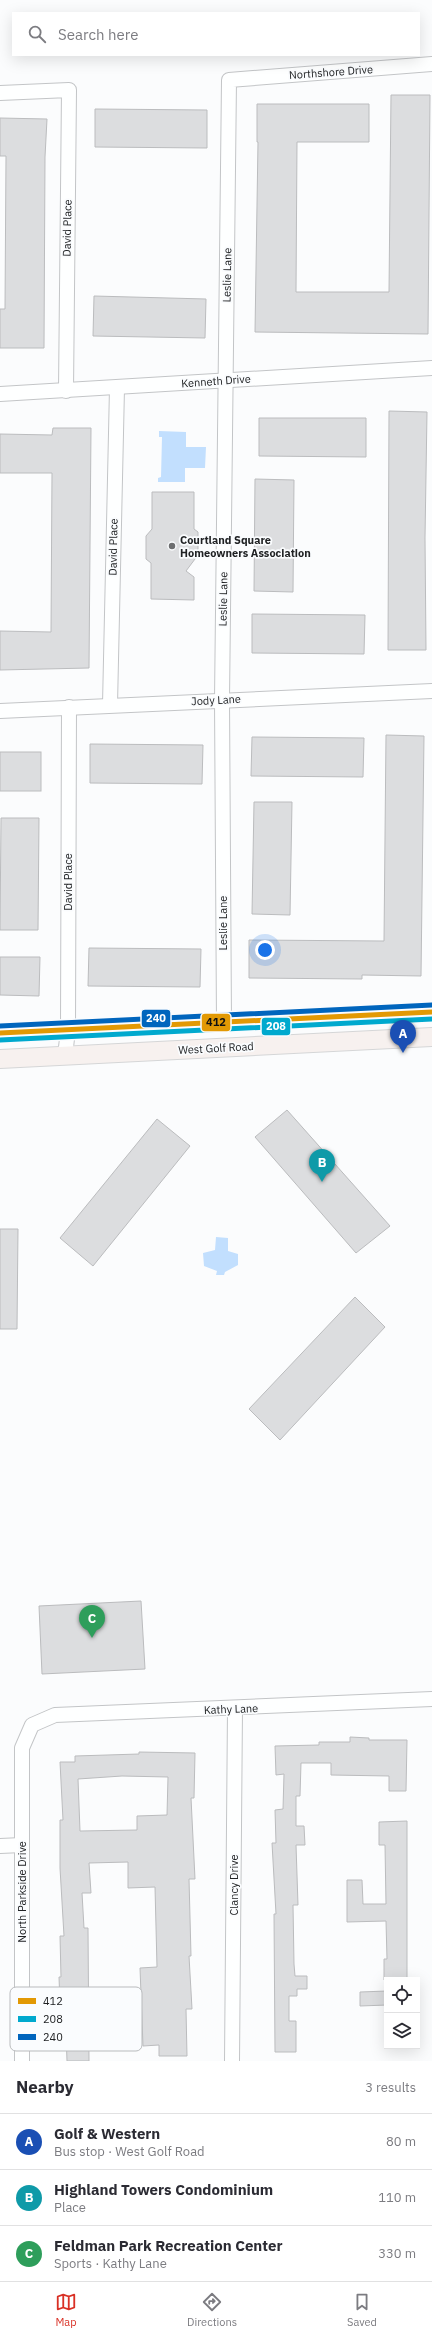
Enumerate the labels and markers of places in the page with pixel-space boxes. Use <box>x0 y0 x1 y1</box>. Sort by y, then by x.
place label: Courtland Square Homeowners Association <box>180 533 311 560</box>
marker: Courtland Square Homeowners Association <box>167 541 177 551</box>
pin: A <box>390 1020 416 1053</box>
pin: B <box>309 1149 335 1182</box>
pin: C <box>79 1605 105 1638</box>

